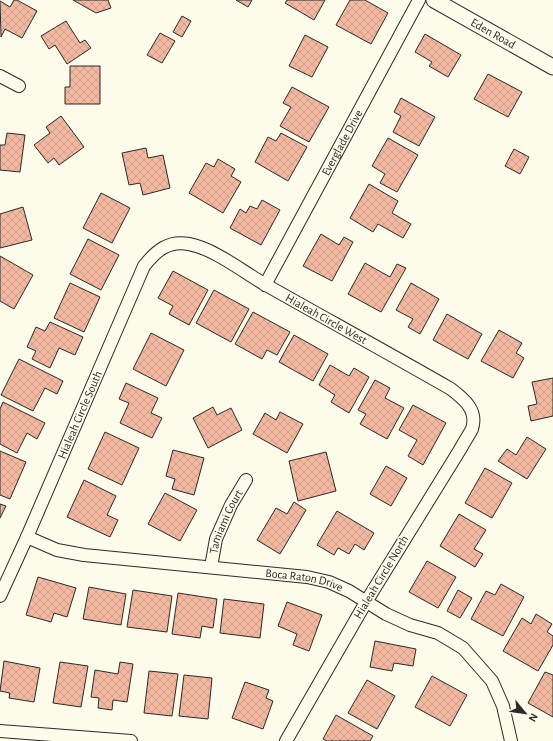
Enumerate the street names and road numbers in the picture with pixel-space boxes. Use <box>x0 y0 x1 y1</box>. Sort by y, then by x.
street label: Eden Road <box>469 16 518 51</box>
street label: Everglade Drive <box>319 108 365 177</box>
street label: Hialeah Circle West <box>284 291 369 346</box>
street label: Hialeah Circle South <box>55 369 104 461</box>
street label: Tamiami Court <box>207 487 245 555</box>
street label: Hialeah Circle North <box>351 533 411 621</box>
street label: Boca Raton Drive <box>265 567 345 593</box>

